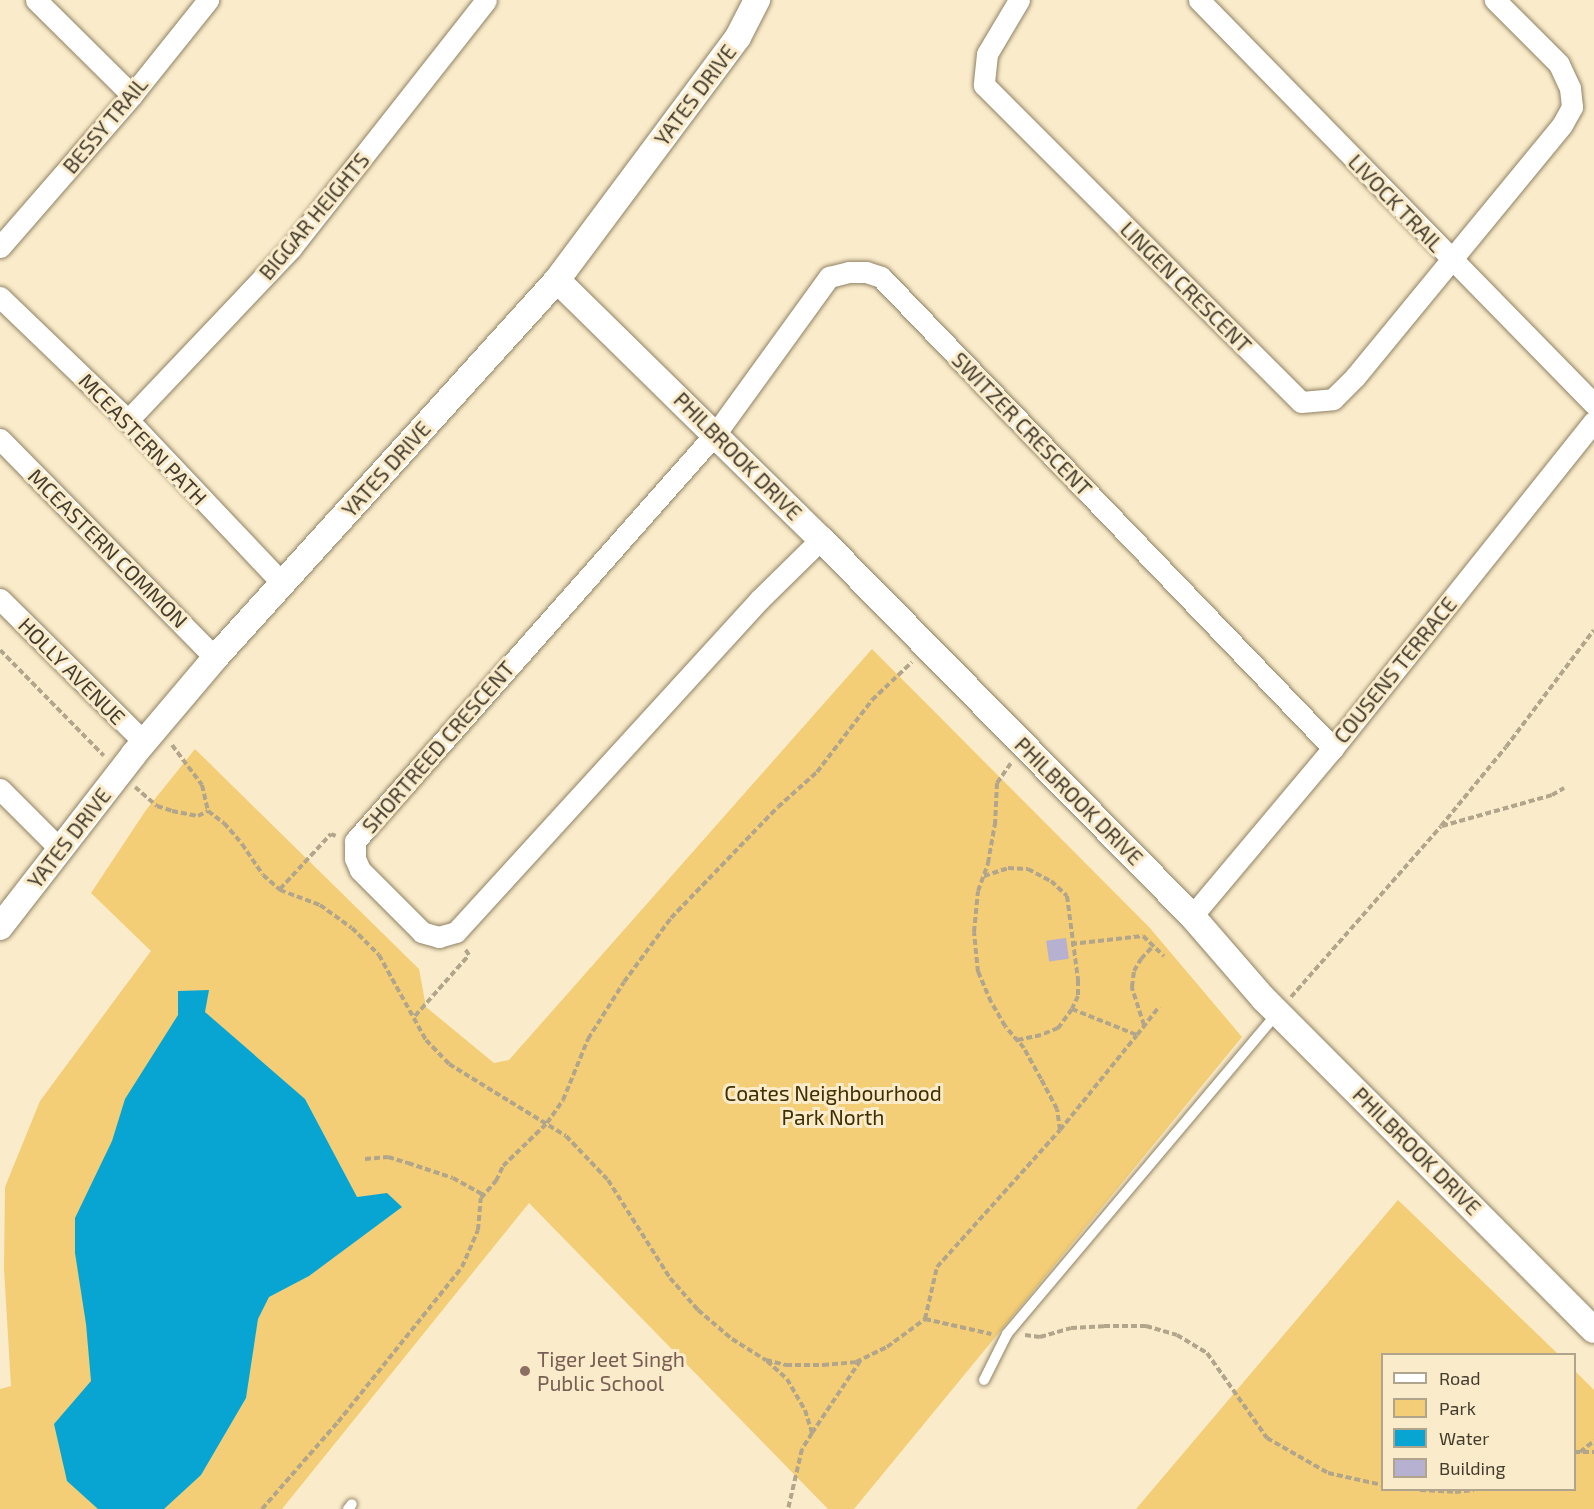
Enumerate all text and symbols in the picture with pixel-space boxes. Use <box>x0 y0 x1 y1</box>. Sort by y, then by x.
street label: YATES DRIVE <box>649 39 741 151</box>
street label: BESSY TRAIL <box>57 71 153 179</box>
street label: BIGGAR HEIGHTS <box>254 147 374 285</box>
street label: LIVOCK TRAIL <box>1343 149 1449 257</box>
street label: LINGEN CRESCENT <box>1115 216 1257 358</box>
street label: SWITZER CRESCENT <box>947 347 1097 501</box>
street label: MCEASTERN PATH <box>74 368 212 510</box>
street label: PHILBROOK DRIVE <box>669 387 807 525</box>
street label: YATES DRIVE <box>336 416 436 522</box>
street label: MCEASTERN COMMON <box>23 463 193 633</box>
street label: COUSENS TERRACE <box>1328 592 1462 748</box>
street label: HOLLY AVENUE <box>13 612 131 730</box>
street label: SHORTREED CRESCENT <box>357 656 519 838</box>
street label: PHILBROOK DRIVE <box>1010 732 1148 870</box>
street label: YATES DRIVE <box>22 783 116 893</box>
park label: Coates Neighbourhood Park North <box>724 1080 942 1130</box>
street label: PHILBROOK DRIVE <box>1348 1082 1486 1220</box>
place label: Tiger Jeet Singh Public School <box>537 1346 686 1396</box>
legend <box>1381 1353 1576 1491</box>
marker: Tiger Jeet Singh Public School <box>518 1364 532 1378</box>
text: Road <box>1439 1367 1480 1389</box>
text: Park <box>1439 1397 1476 1419</box>
text: Water <box>1439 1427 1489 1449</box>
text: Building <box>1439 1457 1506 1479</box>

